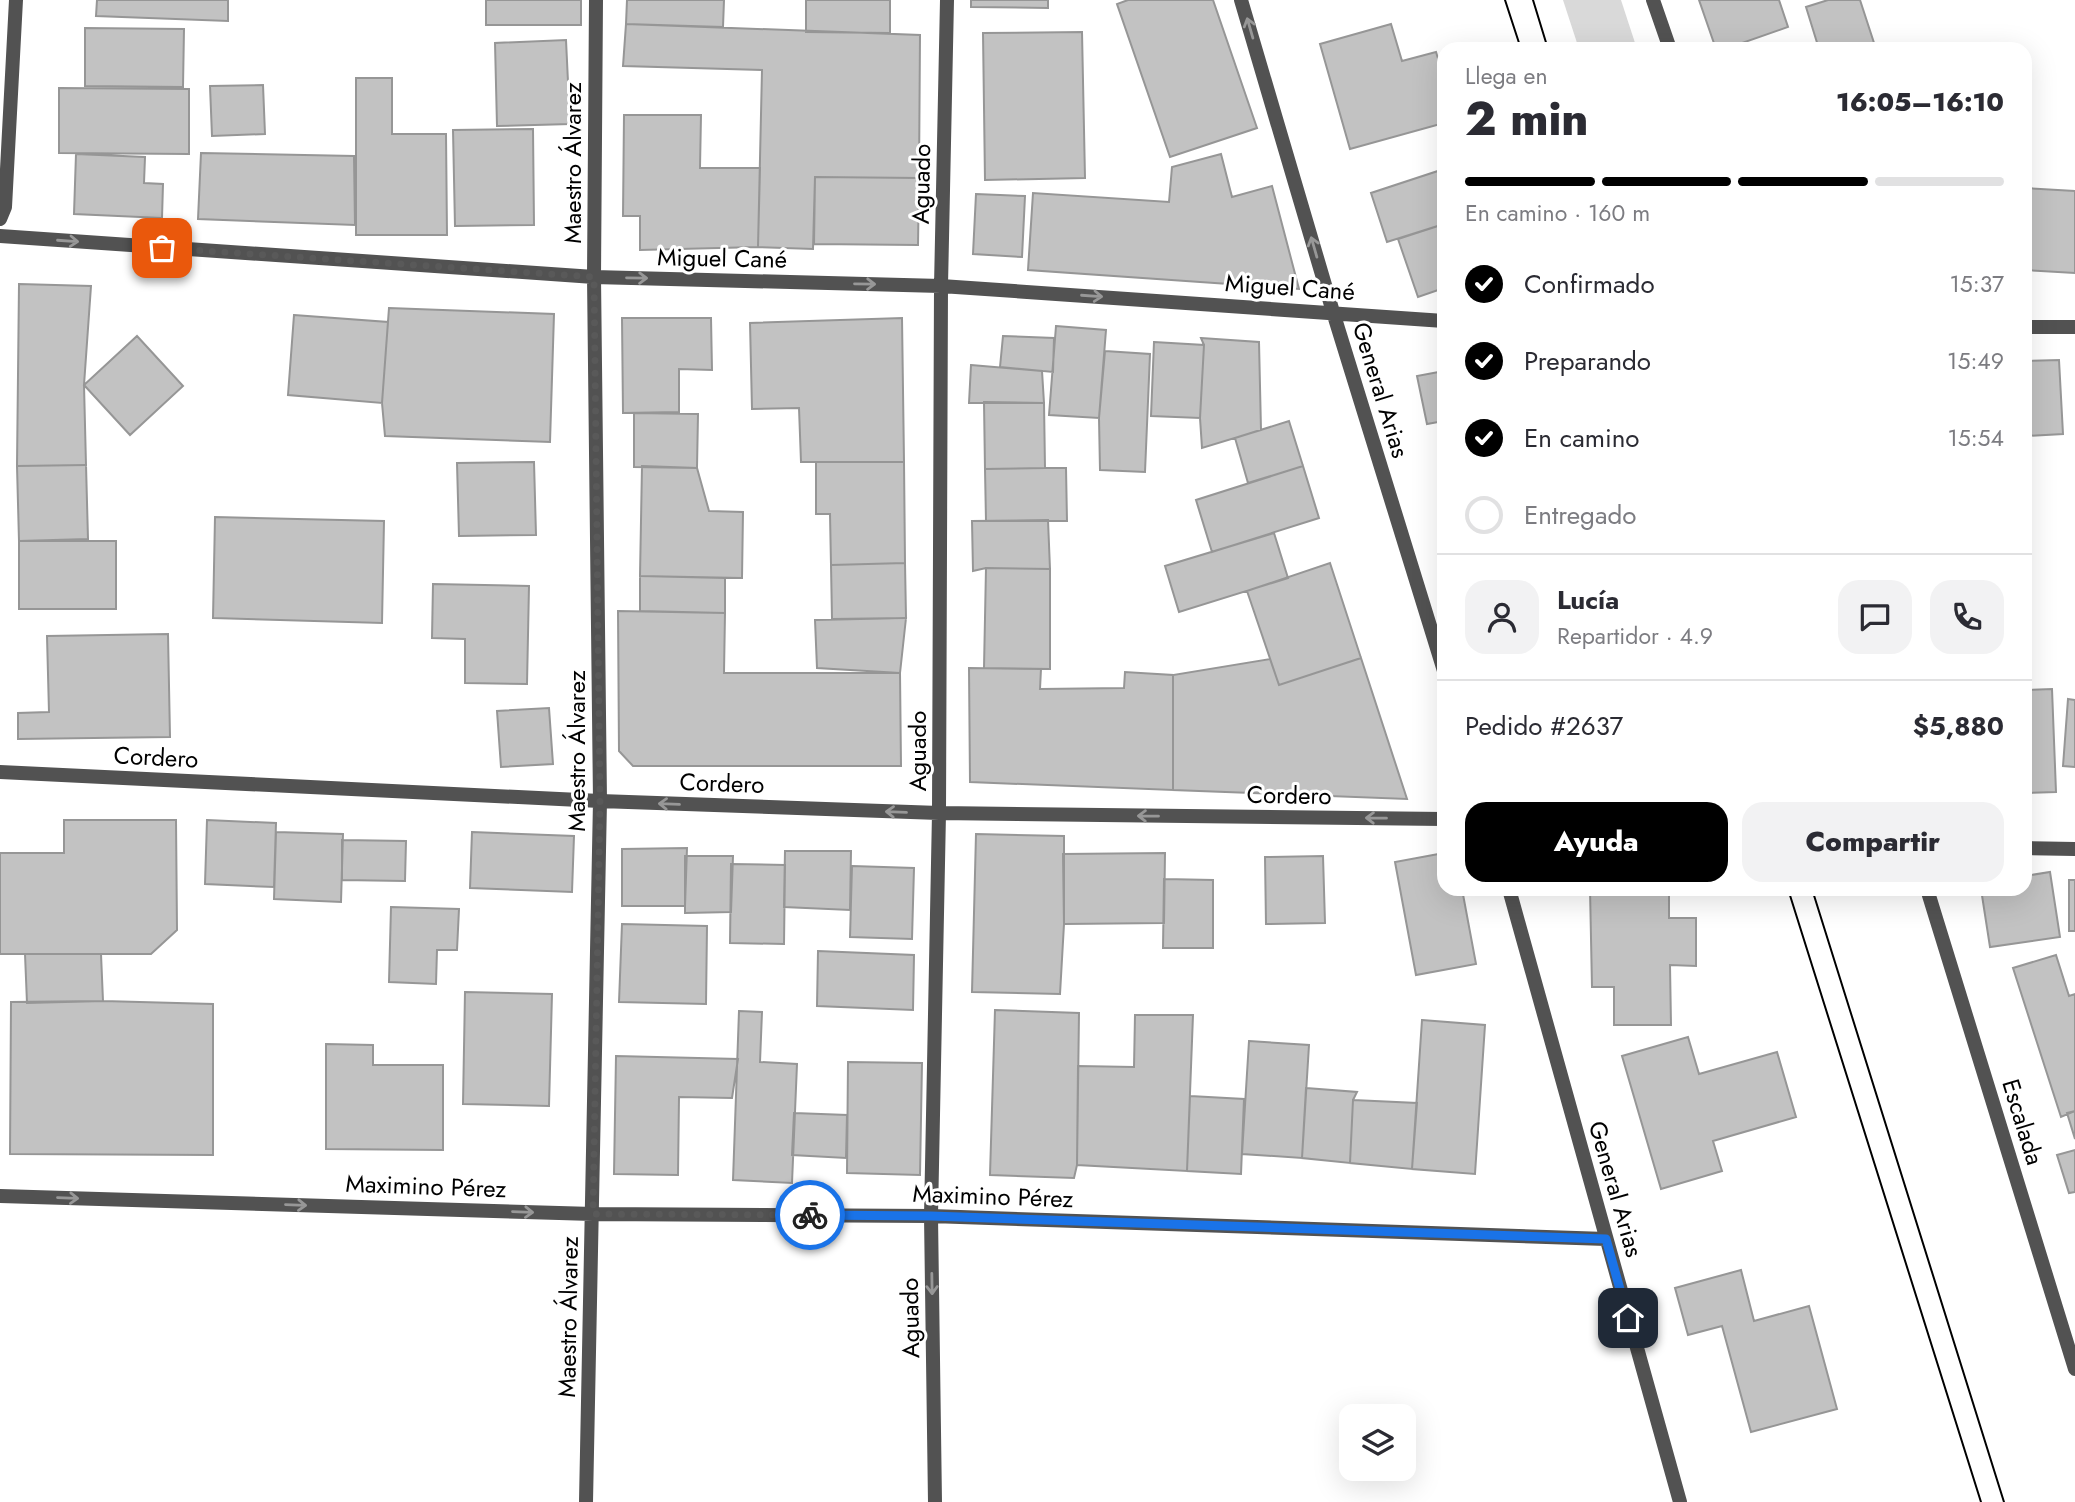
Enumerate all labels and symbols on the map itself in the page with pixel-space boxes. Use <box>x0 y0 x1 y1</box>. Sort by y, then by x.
one-way arrow <box>1242 18 1255 40</box>
street label: Maestro Álvarez <box>555 82 590 244</box>
street label: Aguado <box>903 143 939 225</box>
pin <box>132 218 192 278</box>
one-way arrow <box>56 235 79 248</box>
one-way arrow <box>1306 236 1319 258</box>
street label: Miguel Cané <box>657 239 787 277</box>
street label: Miguel Cané <box>1224 265 1356 309</box>
one-way arrow <box>626 272 649 285</box>
one-way arrow <box>853 277 876 291</box>
one-way arrow <box>1080 290 1103 303</box>
street label: General Arias <box>1344 318 1418 462</box>
street label: Maestro Álvarez <box>559 670 594 832</box>
street label: Aguado <box>900 711 935 791</box>
street label: Cordero <box>113 737 199 777</box>
street label: Cordero <box>679 764 765 802</box>
street label: Cordero <box>1246 777 1332 813</box>
one-way arrow <box>657 797 680 810</box>
one-way arrow <box>885 805 908 818</box>
one-way arrow <box>1137 809 1160 823</box>
one-way arrow <box>1364 812 1387 825</box>
street label: Escalada <box>1993 1075 2053 1169</box>
street label: General Arias <box>1580 1117 1652 1261</box>
street label: Maximino Pérez <box>345 1166 507 1206</box>
street label: Maximino Pérez <box>912 1176 1074 1216</box>
courier <box>775 1180 845 1250</box>
one-way arrow <box>56 1191 79 1205</box>
one-way arrow <box>284 1198 307 1211</box>
one-way arrow <box>511 1205 534 1218</box>
street label: Maestro Álvarez <box>549 1236 587 1398</box>
one-way arrow <box>925 1272 939 1295</box>
street label: Aguado <box>892 1277 928 1359</box>
pin <box>1598 1288 1658 1348</box>

